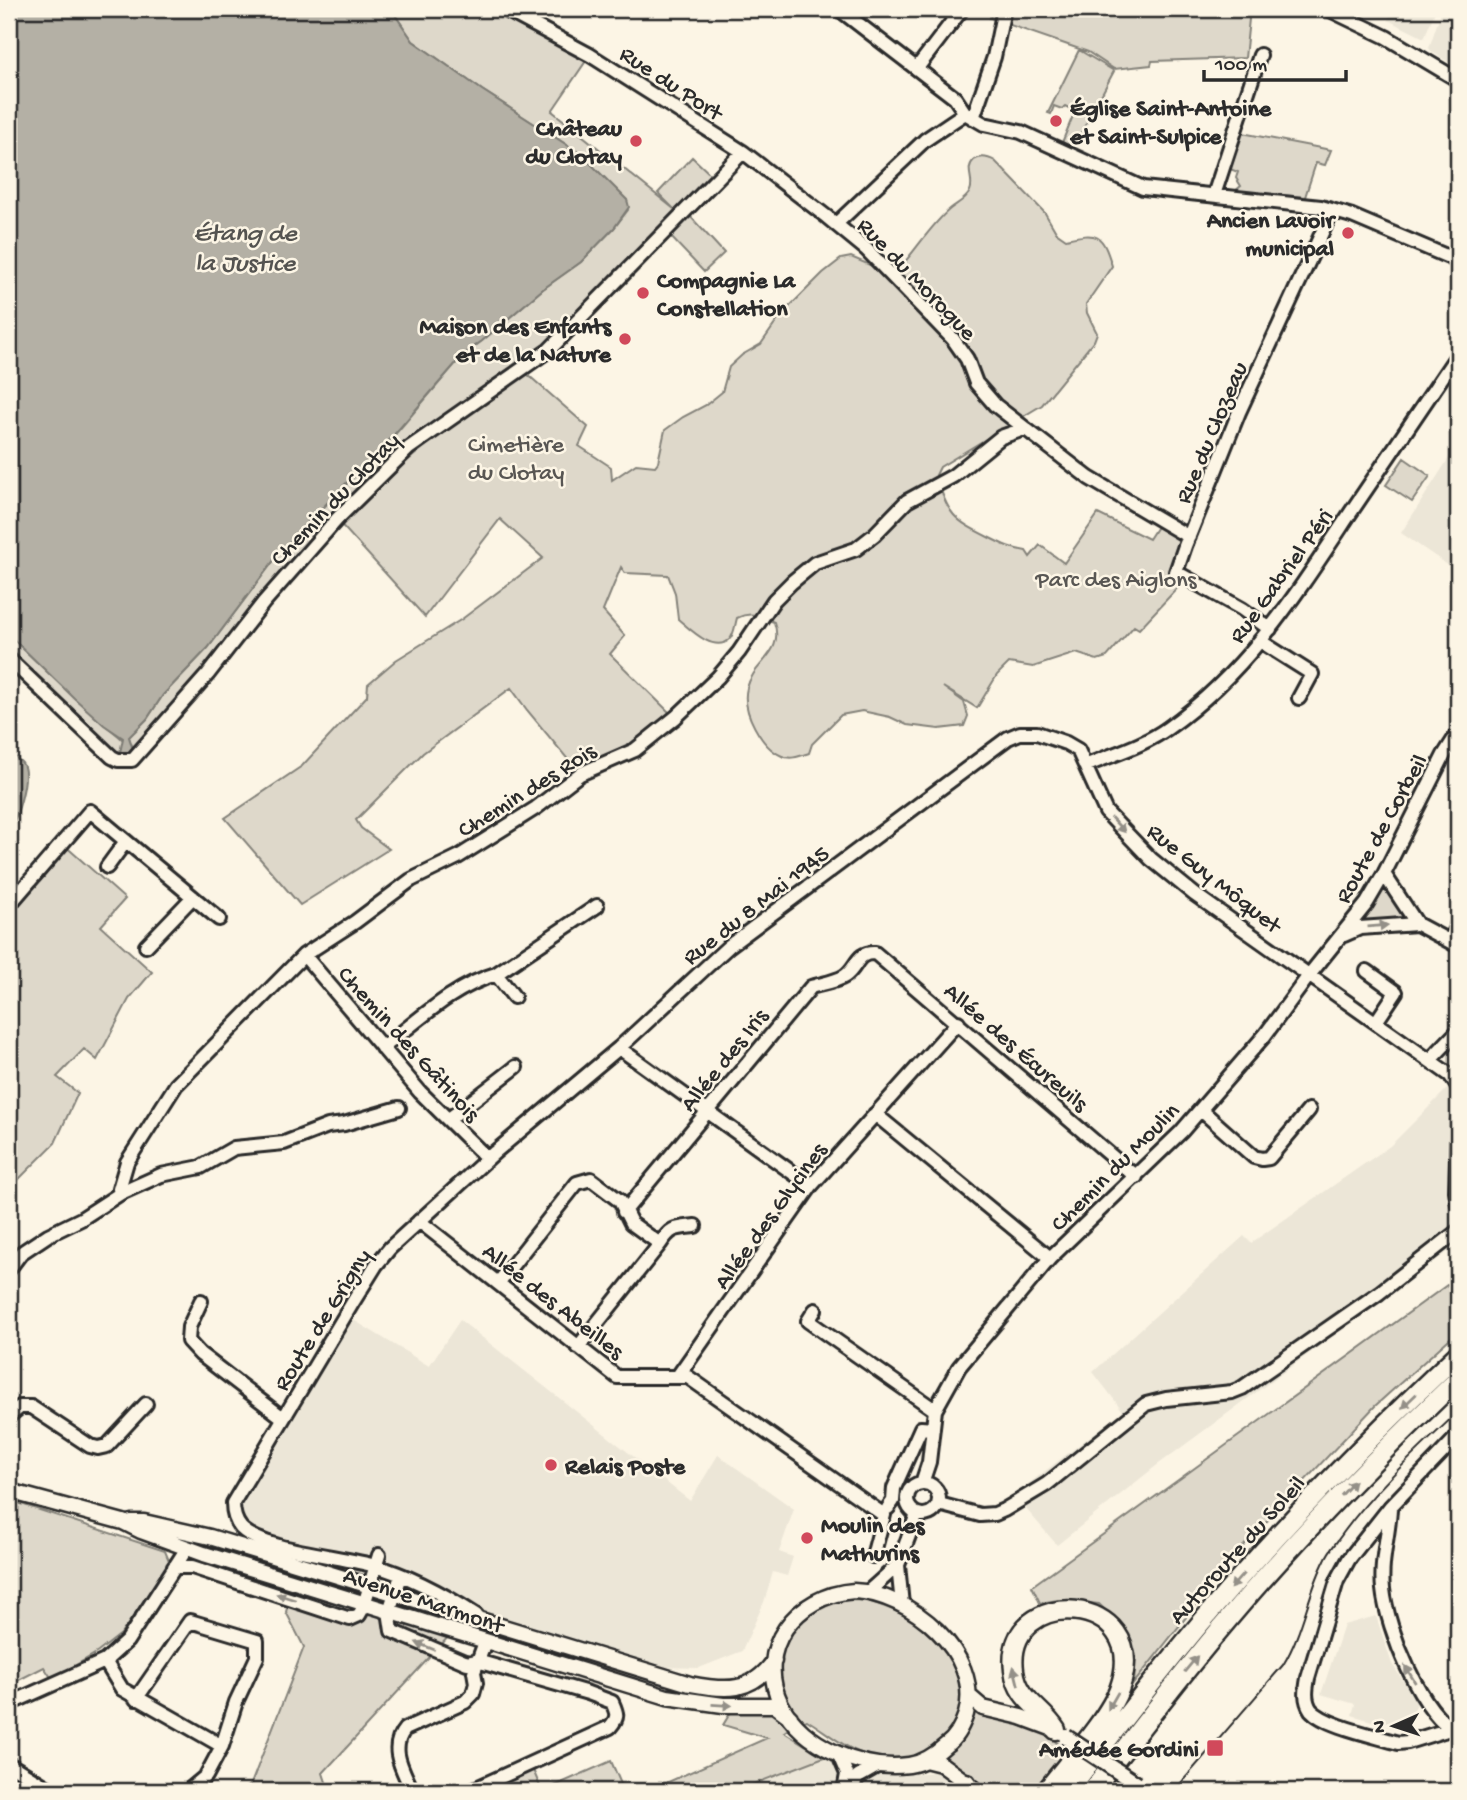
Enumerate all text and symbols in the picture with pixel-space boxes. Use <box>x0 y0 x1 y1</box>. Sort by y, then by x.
scale bar <box>1204 38 1346 82</box>
street label: Rue du Port <box>613 41 729 130</box>
text: 100 m <box>1214 54 1267 79</box>
place label: Église Saint-Antoine et Saint-Sulpice <box>1069 96 1273 153</box>
marker: Église Saint-Antoine et Saint-Sulpice <box>1048 113 1064 129</box>
place label: Château du Clotay <box>525 116 623 173</box>
marker: Château du Clotay <box>628 133 644 149</box>
place label: Ancien Lavoir municipal <box>1206 208 1336 265</box>
street label: Rue du Morogue <box>849 213 982 349</box>
water label: Étang de la Justice <box>193 220 298 281</box>
marker: Ancien Lavoir municipal <box>1340 225 1356 241</box>
place label: Compagnie La Constellation <box>657 268 797 325</box>
marker: Compagnie La Constellation <box>635 285 651 301</box>
place label: Maison des Enfants et de la Nature <box>419 314 613 371</box>
marker: Maison des Enfants et de la Nature <box>617 331 633 347</box>
street label: Rue du Clozeau <box>1170 358 1256 509</box>
street label: Chemin du Clotay <box>266 428 408 573</box>
park label: Cimetière du Clotay <box>468 432 565 489</box>
street label: Rue Gabriel Péri <box>1224 504 1341 650</box>
park label: Parc des Aiglons <box>1035 567 1198 596</box>
street label: Chemin des Rois <box>453 737 603 846</box>
street label: Route de Corbeil <box>1330 750 1436 909</box>
one-way arrow <box>1109 816 1125 833</box>
street label: Rue Guy Môquet <box>1140 818 1288 943</box>
street label: Rue du 8 Mai 1945 <box>678 840 836 973</box>
one-way arrow <box>1367 920 1389 931</box>
street label: Chemin des Gâtinois <box>330 961 486 1130</box>
street label: Allée des Écureuils <box>937 978 1094 1120</box>
street label: Allée des Iris <box>675 1003 777 1119</box>
street label: Chemin du Moulin <box>1046 1097 1188 1239</box>
street label: Allée des Glycines <box>709 1137 835 1296</box>
street label: Allée des Abeilles <box>475 1238 630 1368</box>
street label: Route de Grigny <box>269 1244 379 1397</box>
one-way arrow <box>1400 1393 1417 1410</box>
place label: Relais Poste <box>564 1454 687 1483</box>
marker: Relais Poste <box>543 1457 559 1473</box>
street label: Autoroute du Soleil <box>1164 1471 1313 1632</box>
one-way arrow <box>1340 1479 1356 1497</box>
place label: Moulin des Mathurins <box>821 1513 925 1570</box>
marker: Moulin des Mathurins <box>799 1530 815 1546</box>
street label: Avenue Marmont <box>339 1563 509 1643</box>
one-way arrow <box>1229 1572 1245 1590</box>
one-way arrow <box>275 1591 296 1602</box>
one-way arrow <box>414 1640 435 1651</box>
one-way arrow <box>1183 1655 1198 1672</box>
one-way arrow <box>1404 1664 1416 1683</box>
one-way arrow <box>1011 1665 1022 1687</box>
one-way arrow <box>1106 1692 1119 1711</box>
north arrow <box>1358 1692 1428 1762</box>
one-way arrow <box>711 1700 733 1711</box>
text: N <box>1369 1720 1392 1734</box>
place label: Amédée Gordini <box>1038 1737 1199 1766</box>
marker: Amédée Gordini <box>1205 1738 1225 1758</box>

